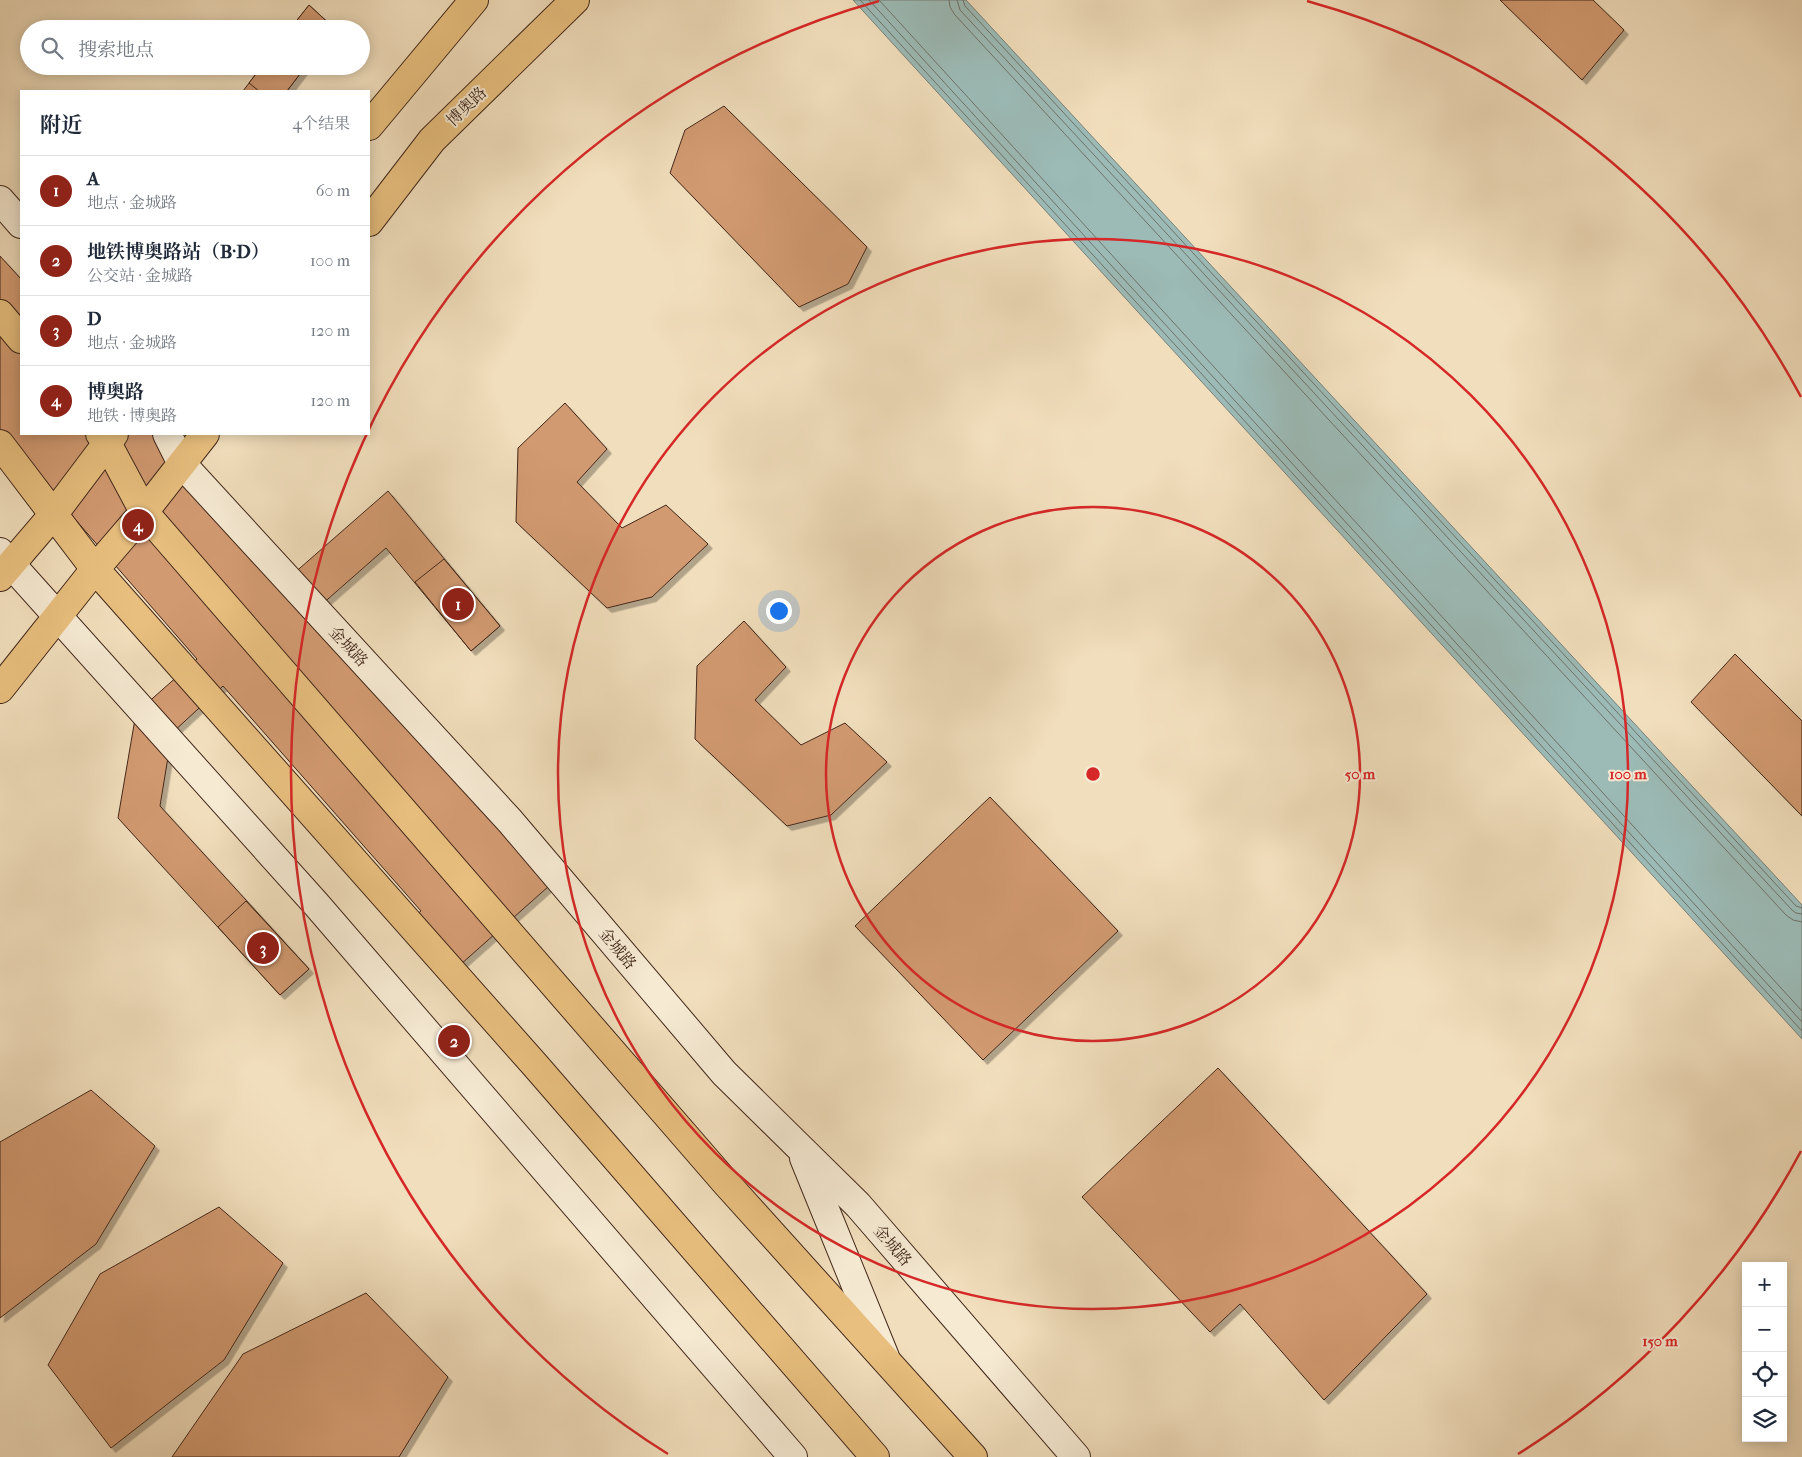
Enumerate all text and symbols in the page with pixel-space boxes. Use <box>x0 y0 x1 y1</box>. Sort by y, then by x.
search box <box>20 20 370 75</box>
icon: search <box>38 34 66 62</box>
text: 搜索地点 <box>78 39 154 61</box>
street label: 博奥路 <box>442 83 490 130</box>
text: 附近 <box>40 113 82 137</box>
text: 4个结果 <box>293 114 350 133</box>
text: A <box>87 168 99 190</box>
text: 1 <box>53 181 59 200</box>
text: 60 m <box>316 181 350 200</box>
text: 地点 · 金城路 <box>87 193 177 212</box>
text: 地铁博奥路站（B·D） <box>87 241 270 263</box>
text: 2 <box>52 251 60 270</box>
text: 100 m <box>310 251 350 270</box>
text: 公交站 · 金城路 <box>87 266 193 285</box>
text: D <box>87 308 102 330</box>
text: 3 <box>53 321 59 340</box>
text: 120 m <box>311 321 350 340</box>
text: 地点 · 金城路 <box>87 333 177 352</box>
text: 博奥路 <box>87 381 144 403</box>
text: 4 <box>51 391 61 410</box>
text: 120 m <box>311 391 350 410</box>
text: 地铁 · 博奥路 <box>87 406 177 425</box>
pin: 4 <box>122 506 154 544</box>
pin: 1 <box>442 585 474 623</box>
your location <box>766 598 792 624</box>
street label: 金城路 <box>325 622 372 670</box>
centre of rings <box>1084 765 1102 783</box>
text: 50 m <box>1345 765 1376 783</box>
text: 100 m <box>1609 765 1647 783</box>
street label: 金城路 <box>595 924 640 973</box>
pin: 3 <box>247 929 279 967</box>
pin: 2 <box>438 1022 470 1060</box>
street label: 金城路 <box>870 1221 916 1270</box>
map controls <box>1742 1262 1787 1442</box>
button: + <box>1742 1262 1787 1307</box>
button: − <box>1742 1307 1787 1352</box>
text: 150 m <box>1642 1332 1678 1350</box>
button: locate <box>1742 1352 1787 1397</box>
button: layers <box>1742 1397 1787 1442</box>

